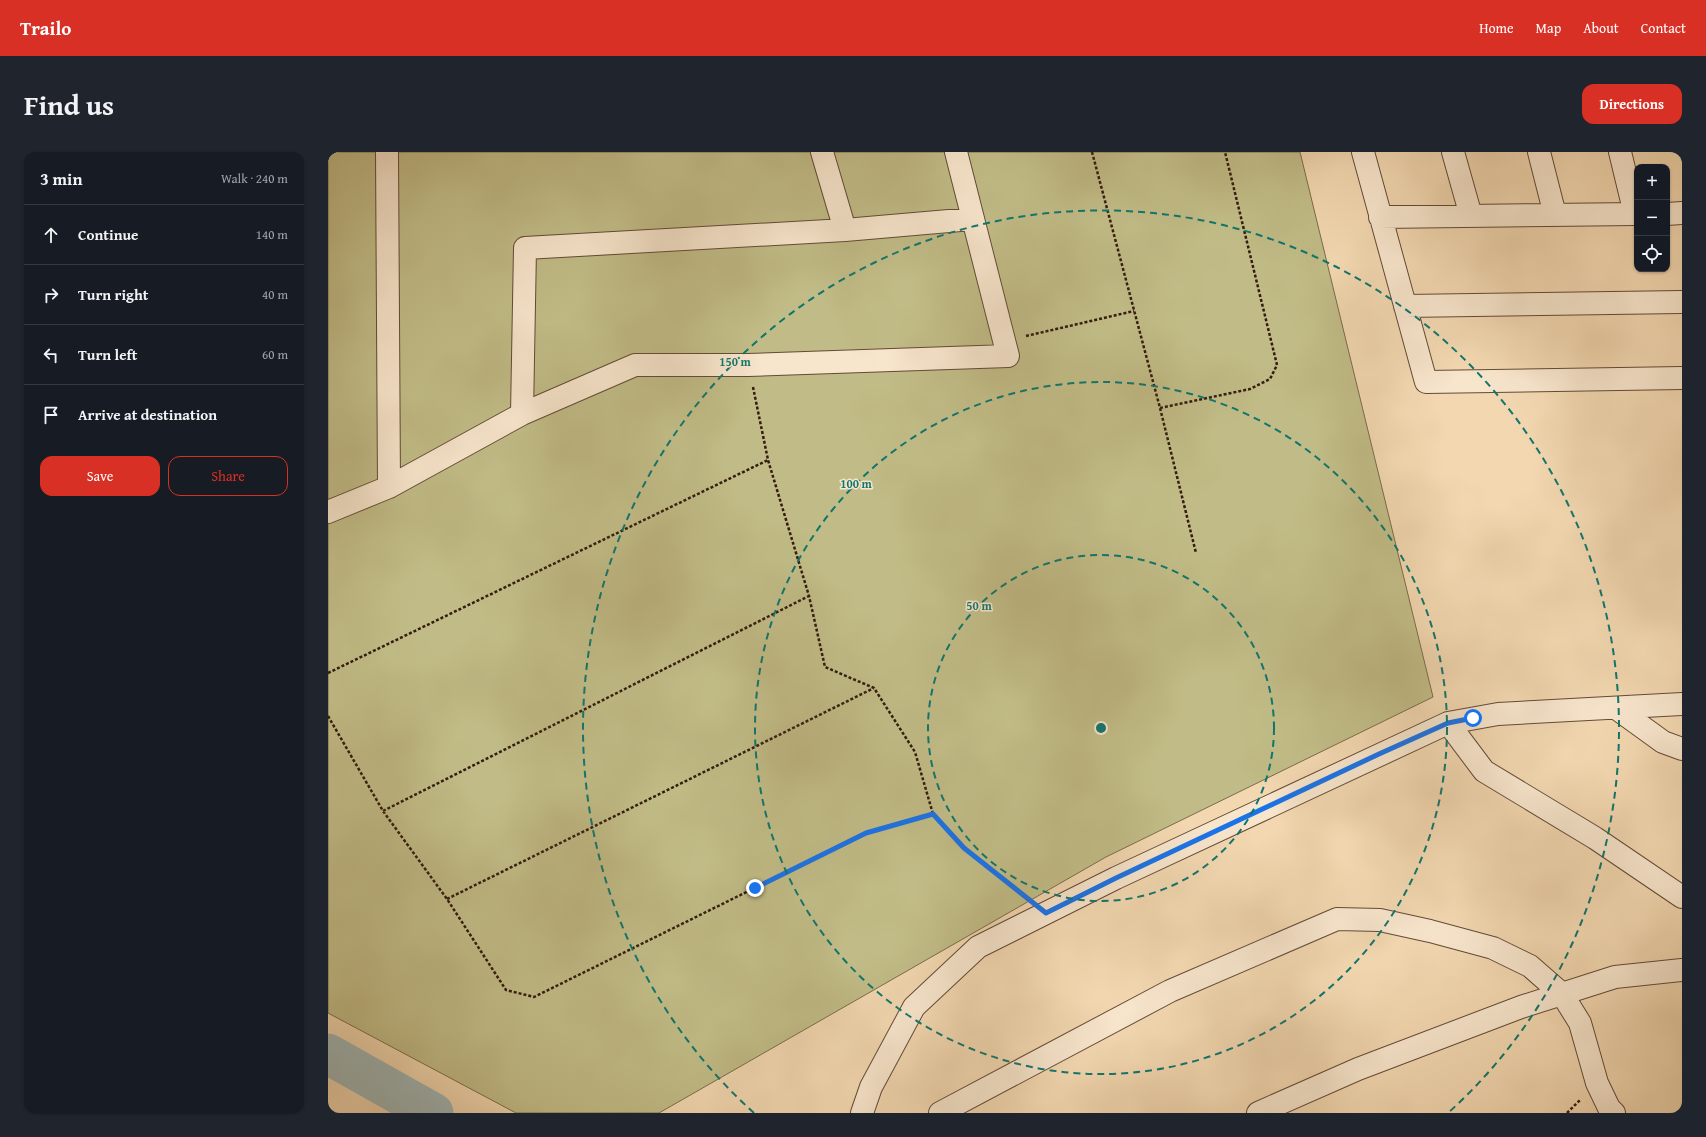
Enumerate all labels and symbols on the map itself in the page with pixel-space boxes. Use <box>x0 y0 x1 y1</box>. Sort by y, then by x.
text: 150 m <box>719 353 752 370</box>
text: 100 m <box>840 475 873 492</box>
text: 50 m <box>966 597 992 614</box>
route start <box>1464 709 1482 727</box>
centre of rings <box>1094 721 1108 735</box>
route end <box>746 879 764 897</box>

